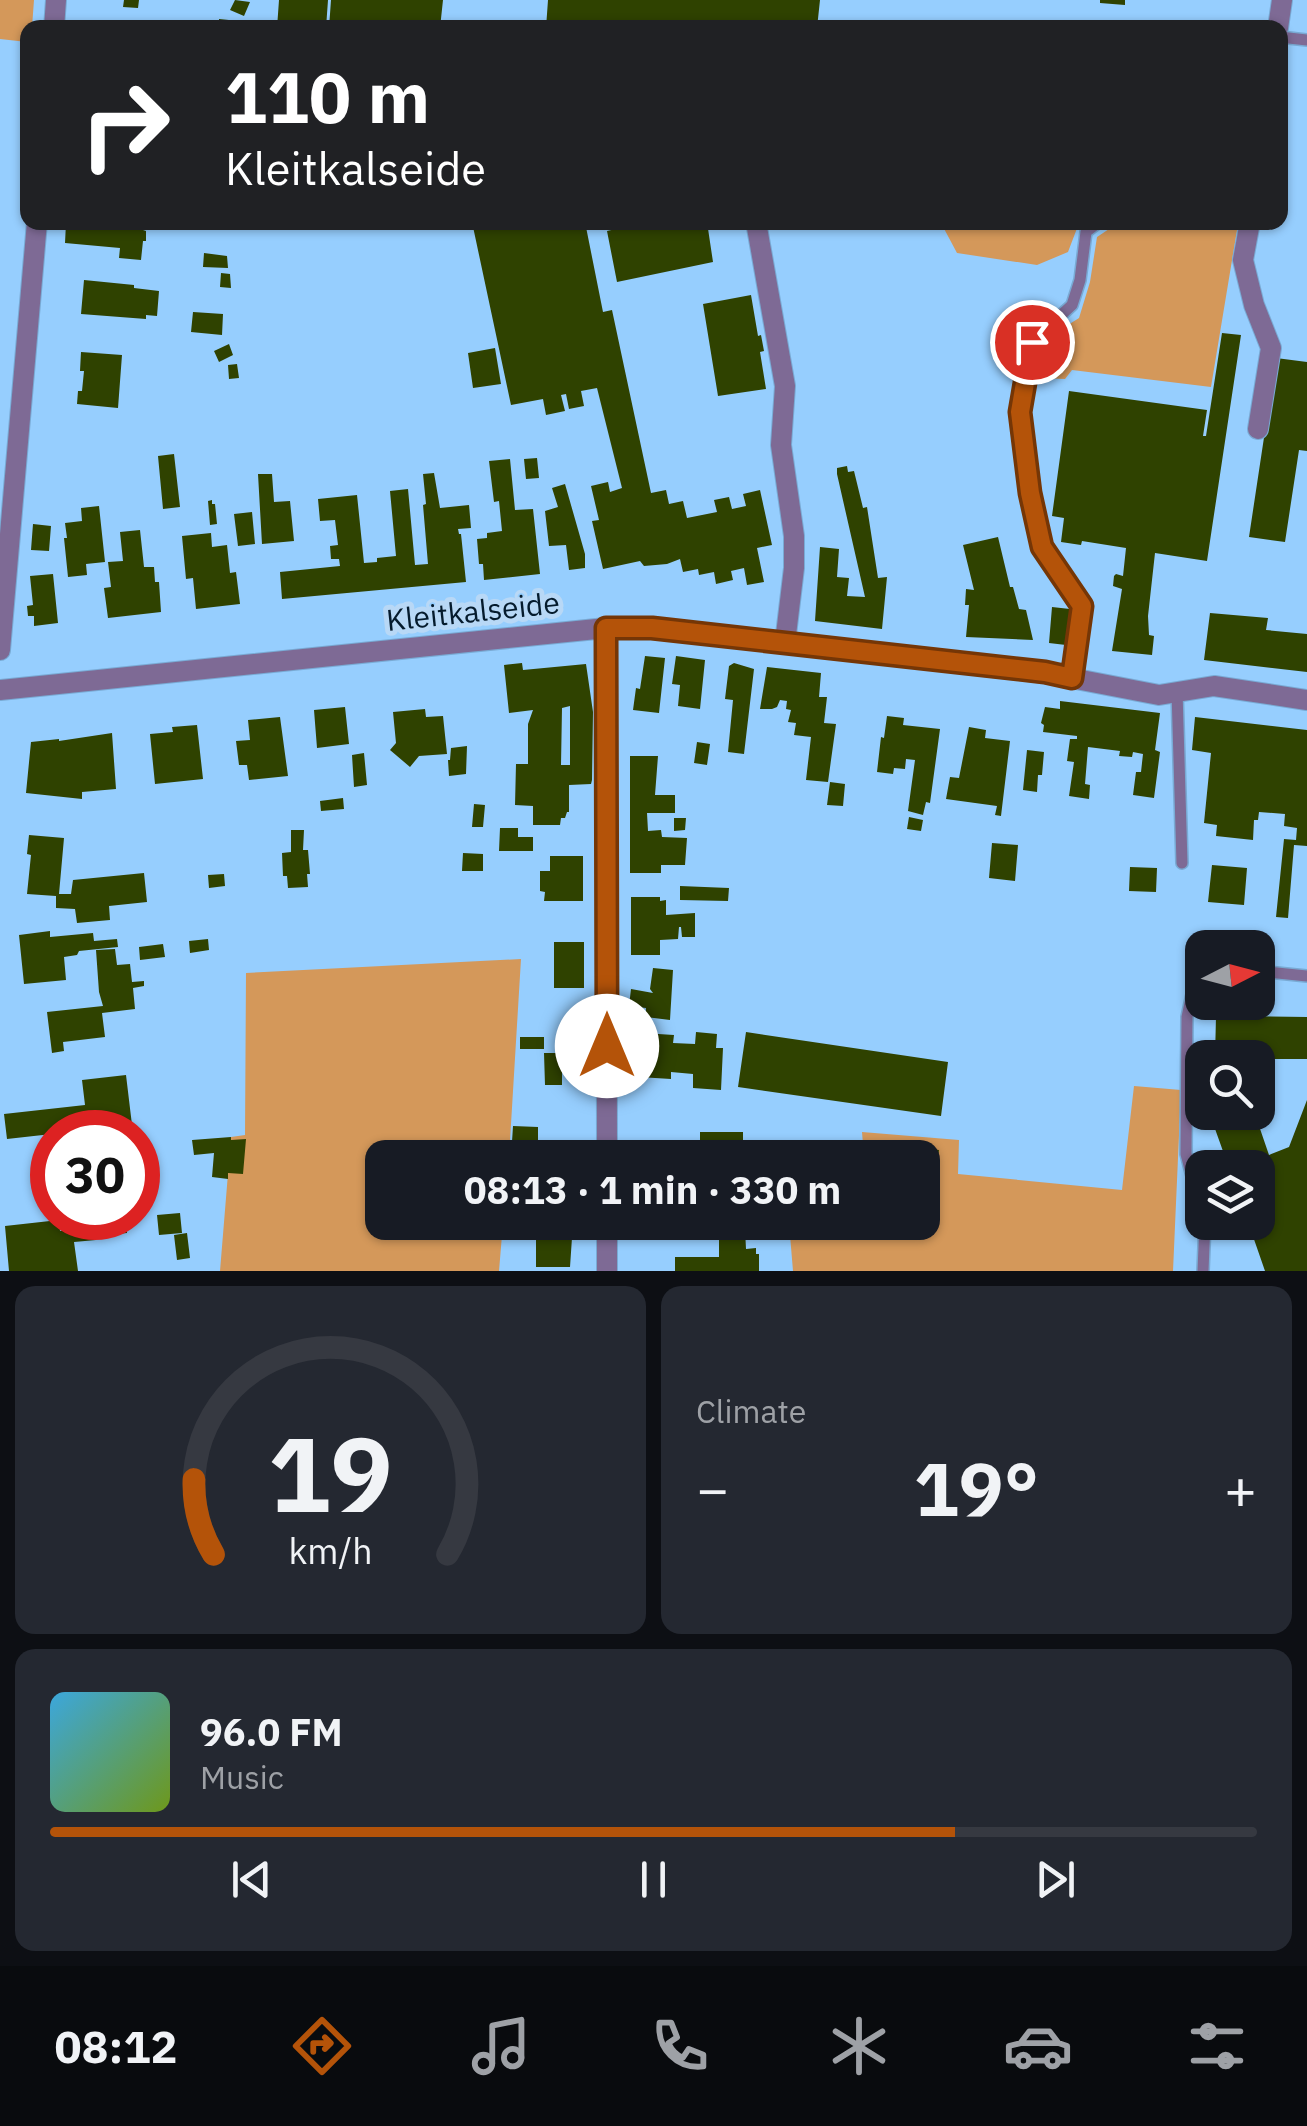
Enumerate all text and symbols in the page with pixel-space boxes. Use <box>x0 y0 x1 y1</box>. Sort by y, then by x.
text: 110 m <box>225 51 430 142</box>
icon: right <box>60 60 190 190</box>
text: Kleitkalseide <box>225 139 486 197</box>
pin <box>990 300 1075 385</box>
icon: arrive <box>1005 315 1060 370</box>
street label: Kleitkalseide <box>384 582 561 639</box>
north arrow <box>1185 930 1275 1020</box>
map controls <box>1185 930 1275 1240</box>
position arrow <box>555 994 659 1098</box>
button: search <box>1185 1040 1275 1130</box>
speed limit sign: 30 <box>30 1110 160 1240</box>
button: layers <box>1185 1150 1275 1240</box>
text: 08:13 · 1 min · 330 m <box>464 1165 841 1214</box>
text: Climate <box>696 1390 806 1432</box>
text: 19 <box>268 1405 393 1541</box>
text: 19° <box>914 1439 1039 1537</box>
text: − <box>696 1453 729 1524</box>
text: + <box>1224 1453 1257 1524</box>
text: km/h <box>288 1527 373 1574</box>
text: 96.0 FM <box>200 1707 343 1756</box>
text: Music <box>200 1756 284 1798</box>
icon: previous <box>224 1852 279 1907</box>
icon: pause <box>626 1852 681 1907</box>
icon: next <box>1028 1852 1083 1907</box>
icon: directions <box>287 2011 357 2081</box>
icon: music <box>466 2011 536 2081</box>
icon: phone <box>645 2011 715 2081</box>
icon: climate <box>824 2011 894 2081</box>
icon: car <box>1003 2011 1073 2081</box>
icon: filters <box>1182 2011 1252 2081</box>
text: 08:12 <box>55 2017 177 2075</box>

